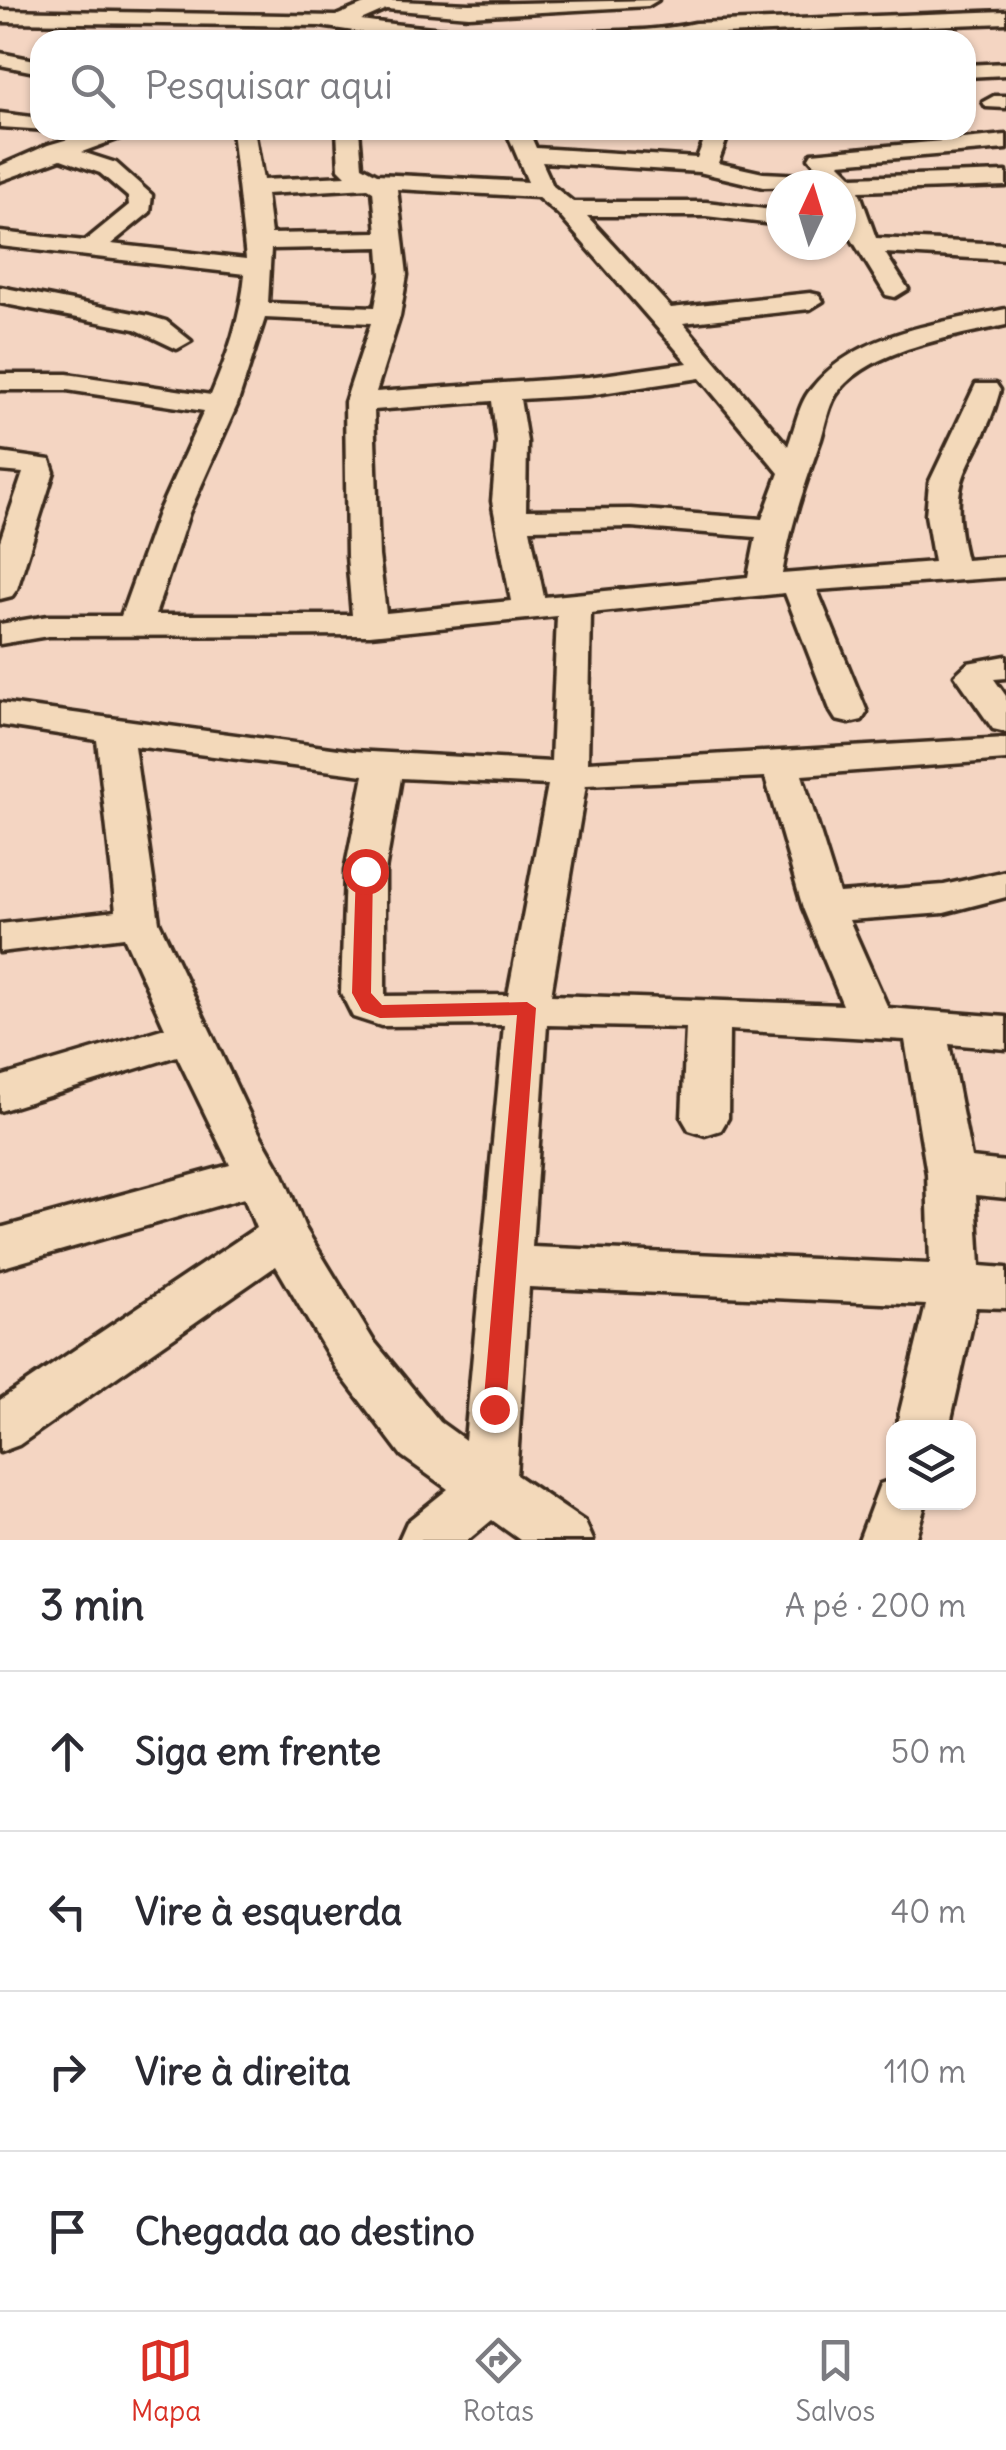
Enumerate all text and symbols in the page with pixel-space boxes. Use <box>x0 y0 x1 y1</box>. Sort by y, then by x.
search box <box>30 30 976 140</box>
icon: search <box>65 58 120 113</box>
text: Pesquisar aqui <box>145 62 393 109</box>
north arrow <box>766 170 856 260</box>
route start <box>343 849 389 895</box>
route end <box>472 1387 518 1433</box>
map controls <box>886 1420 976 1510</box>
button: layers <box>886 1420 976 1510</box>
text: 3 min <box>40 1579 144 1631</box>
text: A pé · 200 m <box>785 1585 966 1626</box>
icon: ahead <box>40 1724 95 1779</box>
text: Siga em frente <box>135 1728 381 1775</box>
text: 50 m <box>891 1731 966 1772</box>
icon: left <box>40 1884 95 1939</box>
text: Vire à esquerda <box>135 1888 402 1935</box>
text: 40 m <box>891 1891 966 1932</box>
icon: right <box>40 2044 95 2099</box>
text: Vire à direita <box>135 2048 351 2095</box>
text: 110 m <box>884 2051 966 2092</box>
icon: arrive <box>40 2204 95 2259</box>
text: Chegada ao destino <box>135 2208 475 2255</box>
tab: Mapa <box>131 2333 201 2429</box>
tab: Rotas <box>463 2333 534 2429</box>
tab: Salvos <box>795 2333 875 2429</box>

